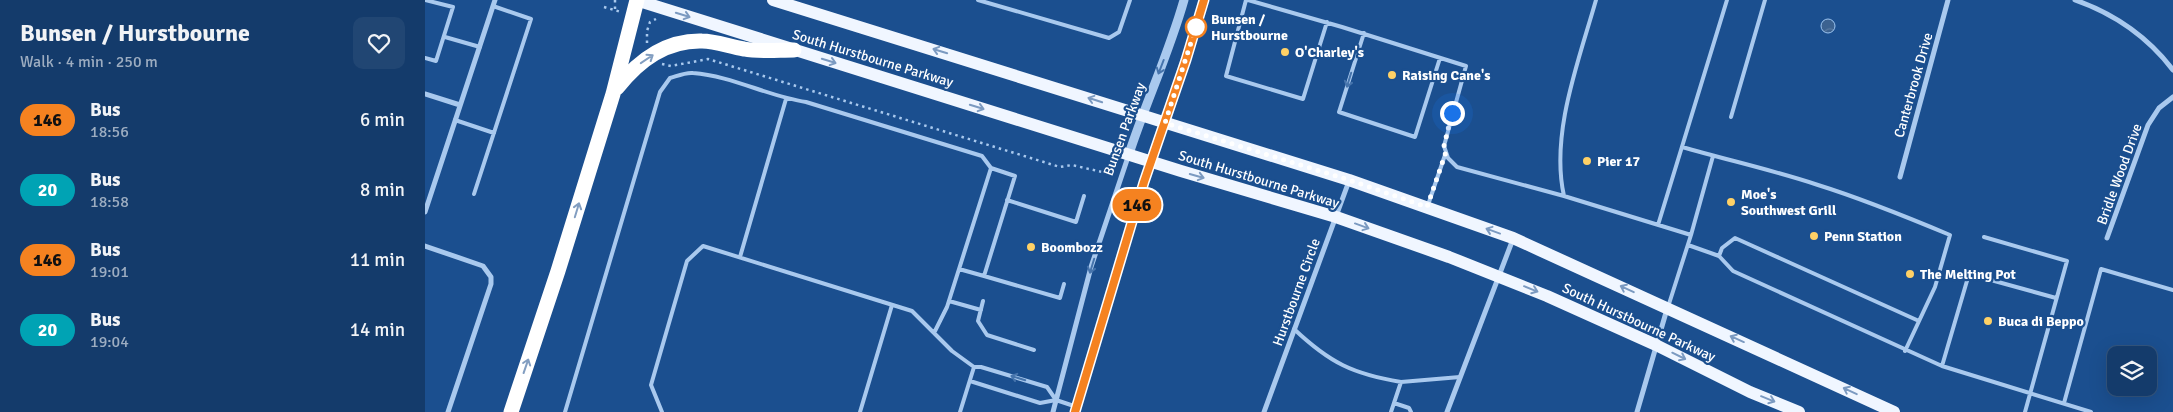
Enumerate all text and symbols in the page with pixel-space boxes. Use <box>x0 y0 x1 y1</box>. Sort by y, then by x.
one-way arrow <box>675 10 691 20</box>
place label: Bunsen / Hurstbourne <box>1211 11 1288 44</box>
marker: Bunsen / Hurstbourne <box>1185 16 1207 38</box>
button: heart <box>353 17 405 69</box>
text: Bunsen / Hurstbourne <box>20 18 250 48</box>
street label: South Hurstbourne Parkway <box>790 26 956 91</box>
street label: Canterbrook Drive <box>1890 31 1937 140</box>
place label: O'Charley's <box>1295 44 1364 61</box>
one-way arrow <box>932 46 948 56</box>
marker: O'Charley's <box>1279 46 1291 58</box>
text: Walk · 4 min · 250 m <box>20 52 158 72</box>
one-way arrow <box>640 54 654 64</box>
one-way arrow <box>821 56 837 66</box>
one-way arrow <box>1156 59 1165 74</box>
place label: Raising Cane's <box>1402 67 1490 84</box>
marker: Raising Cane's <box>1386 69 1398 81</box>
one-way arrow <box>1344 72 1354 88</box>
street label: Bunsen Parkway <box>1100 80 1149 178</box>
one-way arrow <box>1087 95 1103 105</box>
text: Bus <box>90 98 121 122</box>
your location <box>1440 101 1465 126</box>
one-way arrow <box>969 102 985 112</box>
text: 6 min <box>360 108 405 132</box>
text: 146 <box>33 109 62 131</box>
street label: Bridle Wood Drive <box>2093 121 2146 227</box>
text: 18:56 <box>90 122 129 142</box>
street label: South Hurstbourne Parkway <box>1176 147 1342 212</box>
place label: Pier 17 <box>1597 153 1641 170</box>
marker: Pier 17 <box>1581 155 1593 167</box>
text: Bus <box>90 168 121 192</box>
one-way arrow <box>1189 172 1205 182</box>
text: 8 min <box>360 178 405 202</box>
text: 20 <box>38 179 57 201</box>
place label: Moe's Southwest Grill <box>1741 186 1837 219</box>
line badge: 146 <box>1108 189 1166 221</box>
text: 18:58 <box>90 192 129 212</box>
text: 146 <box>1122 194 1152 216</box>
marker: Moe's Southwest Grill <box>1725 196 1737 208</box>
one-way arrow <box>573 202 582 218</box>
one-way arrow <box>1354 222 1369 231</box>
one-way arrow <box>1486 226 1501 235</box>
place label: Penn Station <box>1824 228 1902 245</box>
marker: Penn Station <box>1808 230 1820 242</box>
street label: Hurstbourne Circle <box>1269 236 1324 348</box>
text: Bus <box>90 238 121 262</box>
place label: Boombozz <box>1041 239 1103 256</box>
marker: Boombozz <box>1025 241 1037 253</box>
text: 11 min <box>350 248 405 272</box>
text: 146 <box>33 249 62 271</box>
one-way arrow <box>1086 258 1096 274</box>
text: 19:01 <box>90 262 129 282</box>
place label: The Melting Pot <box>1920 266 2016 283</box>
marker: The Melting Pot <box>1904 268 1916 280</box>
street label: South Hurstbourne Parkway <box>1559 279 1719 366</box>
one-way arrow <box>1620 284 1635 293</box>
one-way arrow <box>1523 285 1538 294</box>
text: Bus <box>90 308 121 332</box>
place label: Buca di Beppo <box>1998 313 2084 330</box>
marker: Buca di Beppo <box>1982 315 1994 327</box>
text: 14 min <box>350 318 405 342</box>
text: 20 <box>38 319 57 341</box>
text: 19:04 <box>90 332 129 352</box>
one-way arrow <box>1730 334 1745 344</box>
map controls <box>2107 346 2157 396</box>
button: layers <box>2107 346 2157 396</box>
one-way arrow <box>1671 352 1686 361</box>
one-way arrow <box>522 358 531 374</box>
one-way arrow <box>1011 373 1027 383</box>
one-way arrow <box>1843 386 1858 396</box>
one-way arrow <box>1760 394 1775 404</box>

